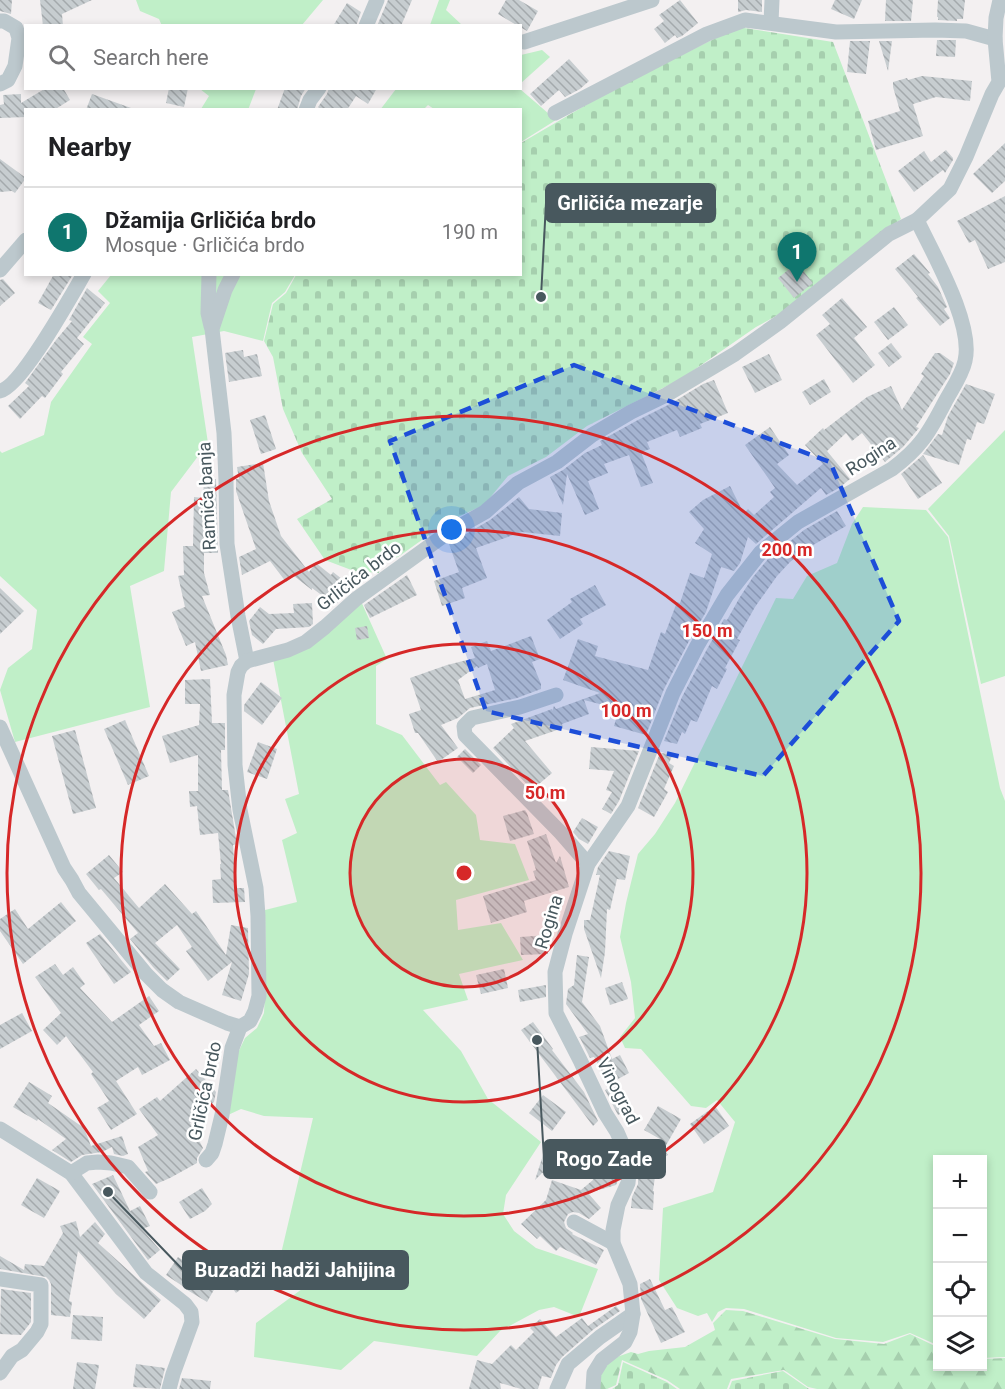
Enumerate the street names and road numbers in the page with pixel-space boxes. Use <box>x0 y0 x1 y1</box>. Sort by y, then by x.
street label: Rogina <box>842 432 900 480</box>
street label: Ramića banja <box>193 441 220 551</box>
street label: Grličića brdo <box>312 536 405 615</box>
street label: Rogina <box>530 892 567 951</box>
street label: Grličića brdo <box>184 1039 225 1143</box>
street label: Vinograd <box>593 1054 644 1128</box>

